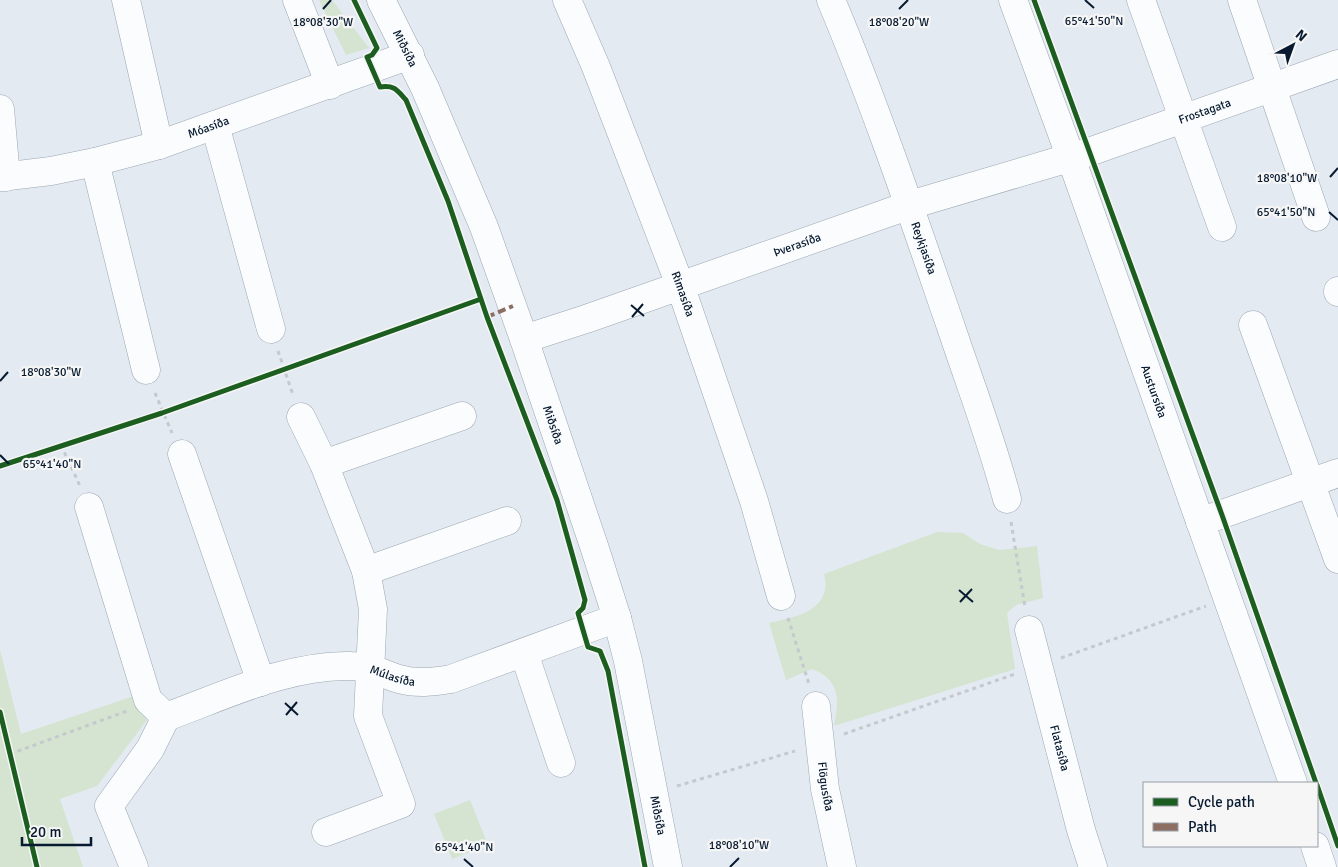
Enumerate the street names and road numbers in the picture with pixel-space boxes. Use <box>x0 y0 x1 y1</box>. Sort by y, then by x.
street label: Miðsíða <box>389 27 420 70</box>
street label: Frostagata <box>1177 95 1233 128</box>
street label: Móasíða <box>186 113 231 142</box>
street label: Reykjasíða <box>907 220 939 277</box>
street label: Þverasíða <box>772 230 823 260</box>
street label: Rimasíða <box>667 269 697 319</box>
street label: Austursíða <box>1137 363 1170 420</box>
street label: Miðsíða <box>539 404 566 446</box>
street label: Múlasíða <box>368 662 416 690</box>
street label: Flatasíða <box>1046 724 1072 773</box>
street label: Flögusíða <box>814 761 837 813</box>
street label: Miðsíða <box>646 794 669 837</box>

